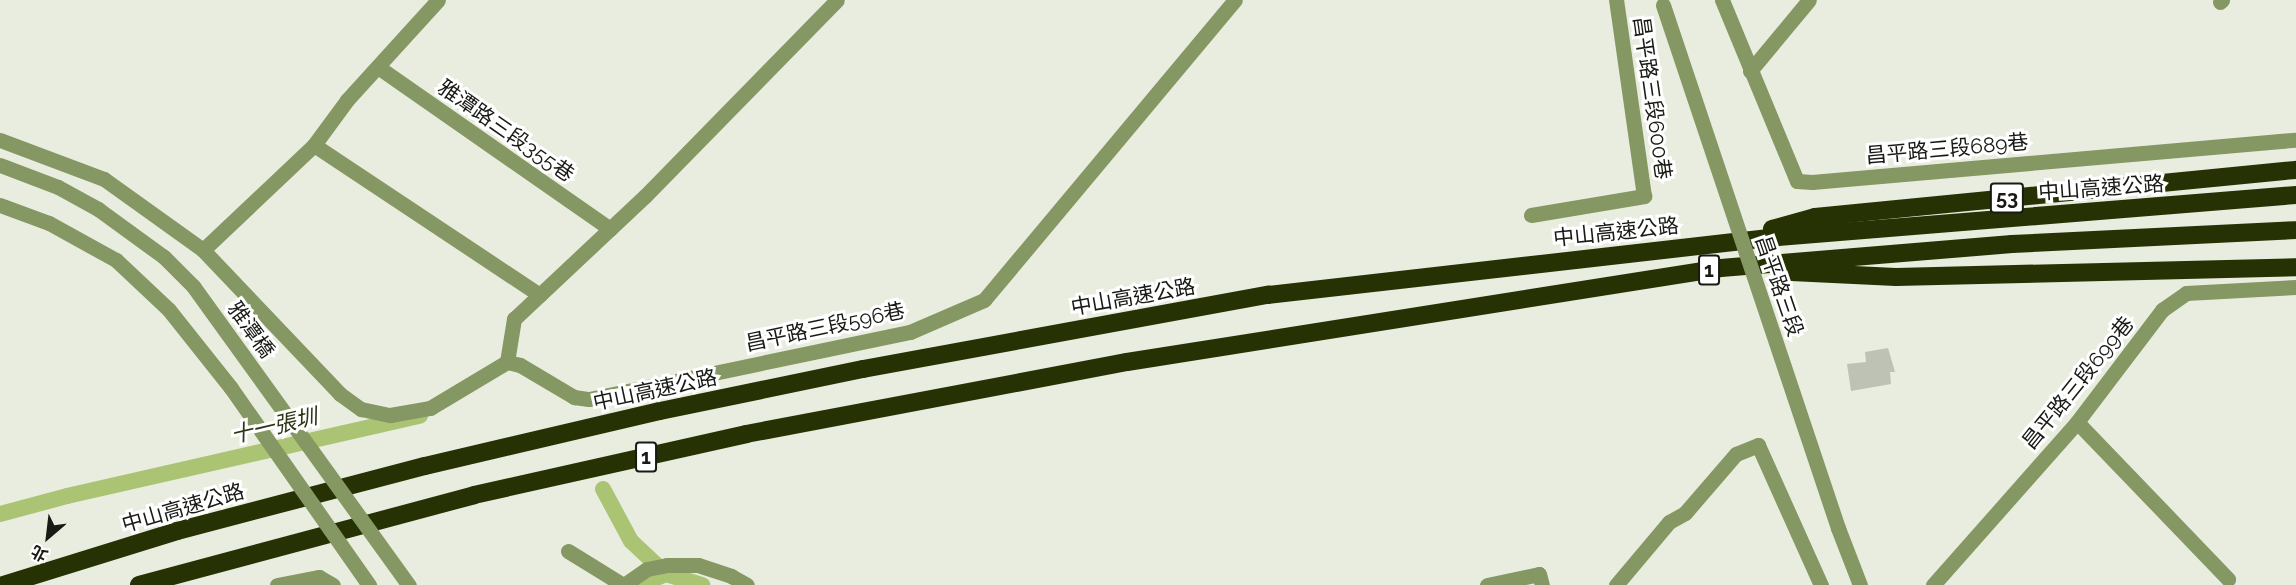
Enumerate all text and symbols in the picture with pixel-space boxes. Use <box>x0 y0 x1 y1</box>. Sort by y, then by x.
street label: 昌平路三段600巷 <box>1628 15 1676 181</box>
street label: 雅潭路三段355巷 <box>433 75 579 187</box>
street label: 昌平路三段689巷 <box>1865 129 2029 169</box>
street label: 中山高速公路 <box>2037 171 2165 205</box>
road number: 53 <box>1989 181 2025 215</box>
street label: 中山高速公路 <box>1552 213 1680 251</box>
street label: 昌平路三段 <box>1750 232 1808 340</box>
road number: 1 <box>1697 253 1721 287</box>
street label: 中山高速公路 <box>1069 274 1197 320</box>
street label: 雅潭橋 <box>222 297 280 363</box>
street label: 昌平路三段596巷 <box>743 298 907 356</box>
street label: 昌平路三段699巷 <box>2017 312 2139 454</box>
street label: 中山高速公路 <box>591 365 719 415</box>
water label: 十一張圳 <box>228 403 320 449</box>
road number: 1 <box>634 440 658 474</box>
street label: 中山高速公路 <box>119 479 247 537</box>
north arrow <box>18 507 78 567</box>
text: 北 <box>28 541 51 565</box>

